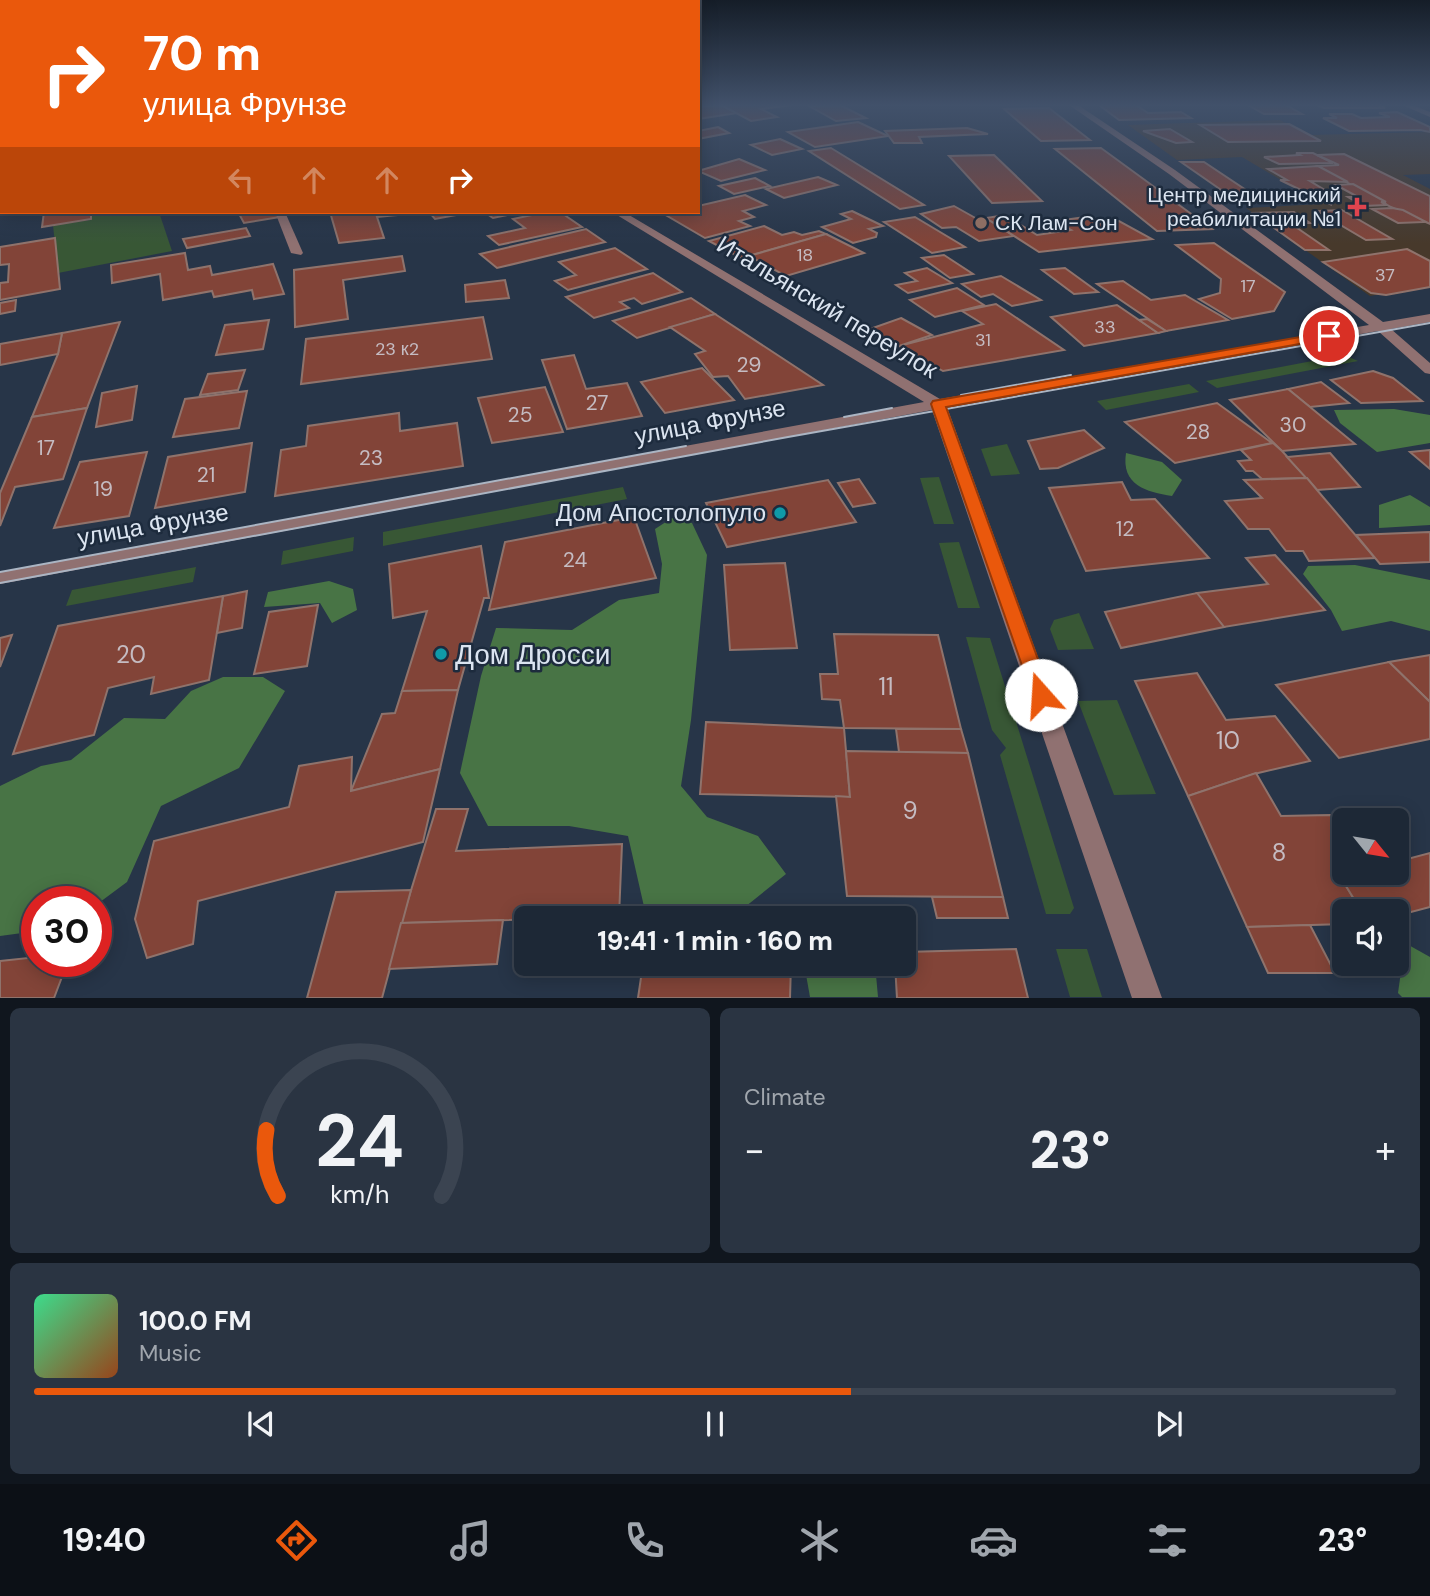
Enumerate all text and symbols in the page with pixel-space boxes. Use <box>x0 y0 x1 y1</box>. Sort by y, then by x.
text: 70 m <box>143 21 261 85</box>
icon: right <box>28 28 119 119</box>
text: улица Фрунзе <box>143 83 347 125</box>
icon: left <box>222 161 260 199</box>
icon: ahead <box>295 161 333 199</box>
icon: ahead <box>368 161 406 199</box>
icon: right <box>441 161 479 199</box>
place label: Центр медицинский реабилитации №1 <box>1147 181 1341 233</box>
marker: Центр медицинский реабилитации №1 <box>1347 197 1367 217</box>
place label: СК Лам-Сон <box>995 209 1118 237</box>
marker: СК Лам-Сон <box>973 215 989 231</box>
street label: Итальянский переулок <box>711 228 944 385</box>
house number: 18 <box>797 243 813 267</box>
house number: 37 <box>1375 263 1395 287</box>
house number: 17 <box>1240 274 1256 298</box>
pin <box>1299 306 1359 366</box>
house number: 33 <box>1094 315 1116 339</box>
icon: arrive <box>1310 317 1348 355</box>
house number: 31 <box>975 328 991 352</box>
house number: 23 к2 <box>375 337 419 361</box>
house number: 29 <box>736 351 762 379</box>
house number: 27 <box>586 389 608 417</box>
street label: улица Фрунзе <box>632 392 788 451</box>
house number: 25 <box>508 401 532 429</box>
house number: 30 <box>1280 411 1306 439</box>
house number: 28 <box>1186 418 1210 446</box>
house number: 17 <box>37 434 55 462</box>
house number: 23 <box>359 444 383 472</box>
house number: 21 <box>197 461 215 489</box>
house number: 19 <box>93 475 113 503</box>
street label: улица Фрунзе <box>75 496 231 553</box>
place label: Дом Апостолопуло <box>556 497 766 528</box>
marker: Дом Апостолопуло <box>772 505 788 521</box>
house number: 12 <box>1116 515 1134 543</box>
house number: 24 <box>563 546 587 574</box>
place label: Дом Дросси <box>455 636 610 673</box>
house number: 20 <box>116 639 146 670</box>
marker: Дом Дросси <box>433 646 449 662</box>
position arrow <box>1004 658 1078 732</box>
house number: 11 <box>879 671 893 702</box>
house number: 10 <box>1216 725 1240 756</box>
house number: 9 <box>902 795 918 826</box>
north arrow <box>1332 808 1409 886</box>
map controls <box>1332 808 1409 976</box>
house number: 8 <box>1272 837 1286 868</box>
speed limit sign: 30 <box>21 886 112 977</box>
button: sound <box>1332 899 1409 976</box>
text: 19:41 · 1 min · 160 m <box>597 924 833 958</box>
text: Climate <box>744 1082 826 1112</box>
text: 24 <box>316 1095 404 1190</box>
text: 23° <box>1030 1116 1110 1184</box>
text: − <box>744 1125 765 1175</box>
text: + <box>1375 1125 1396 1175</box>
text: km/h <box>330 1178 390 1211</box>
text: 100.0 FM <box>139 1304 251 1338</box>
text: Music <box>139 1338 202 1368</box>
icon: previous <box>242 1405 280 1443</box>
icon: pause <box>696 1405 734 1443</box>
icon: next <box>1150 1405 1188 1443</box>
icon: directions <box>272 1516 321 1565</box>
icon: music <box>446 1516 495 1565</box>
icon: phone <box>620 1516 669 1565</box>
icon: climate <box>795 1516 844 1565</box>
icon: car <box>969 1516 1018 1565</box>
icon: filters <box>1143 1516 1192 1565</box>
text: 19:40 <box>63 1519 146 1561</box>
text: 23° <box>1318 1519 1367 1561</box>

